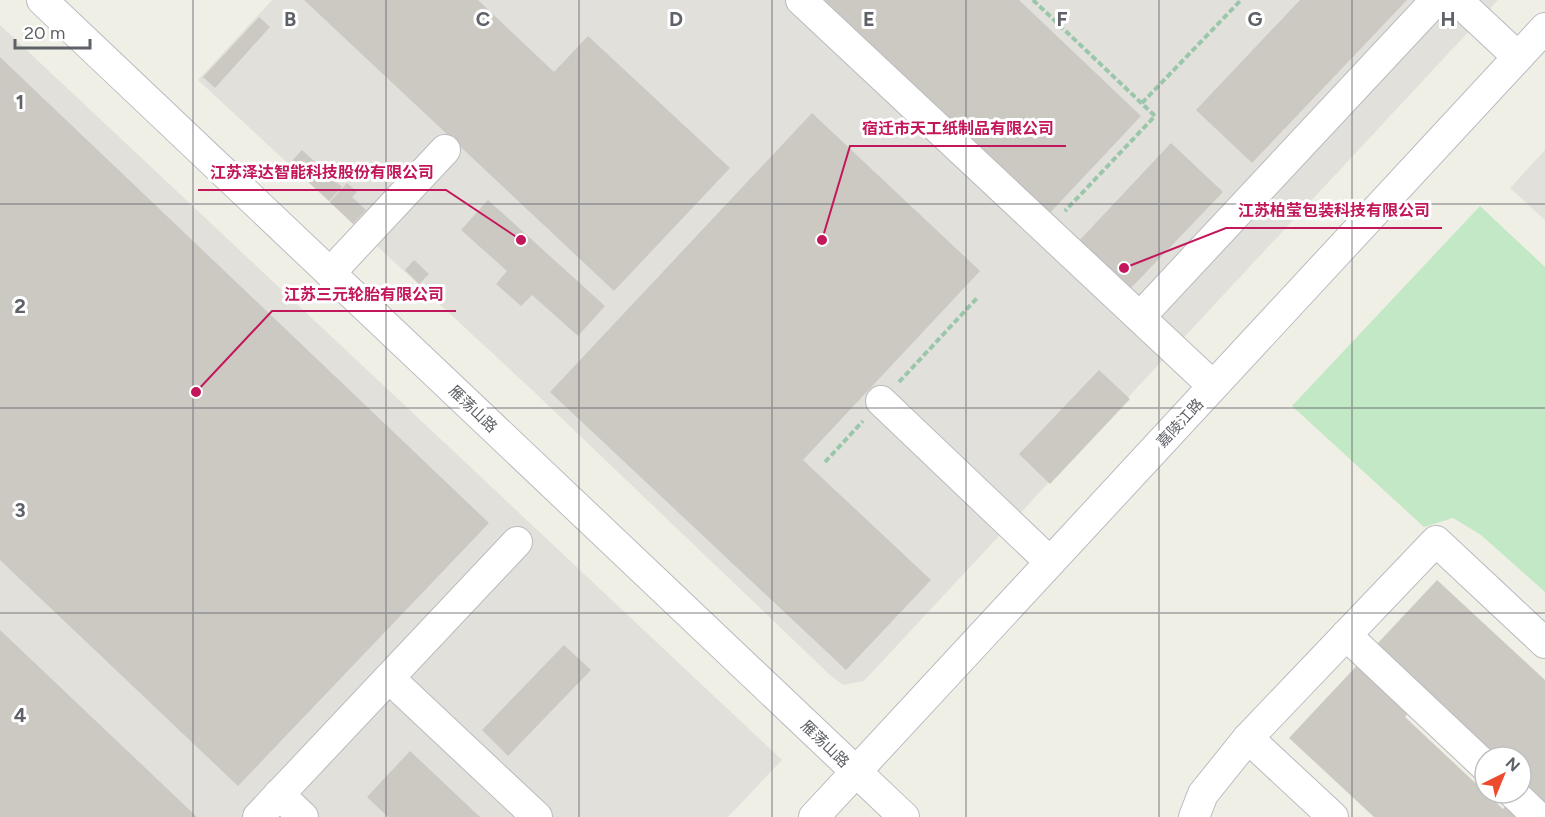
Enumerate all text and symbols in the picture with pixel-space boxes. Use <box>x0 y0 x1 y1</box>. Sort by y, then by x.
text: B <box>284 7 296 31</box>
text: C <box>476 7 490 31</box>
text: D <box>669 7 683 31</box>
text: E <box>863 7 875 31</box>
text: F <box>1056 7 1068 31</box>
text: G <box>1248 7 1263 31</box>
text: H <box>1441 7 1456 31</box>
scale bar <box>15 12 90 50</box>
text: 20 m <box>24 22 65 44</box>
text: 1 <box>16 90 24 114</box>
callout: 宿迁市天工纸制品有限公司 <box>850 112 1066 146</box>
text: 宿迁市天工纸制品有限公司 <box>862 119 1054 138</box>
callout: 江苏泽达智能科技股份有限公司 <box>198 156 446 190</box>
text: 江苏泽达智能科技股份有限公司 <box>210 163 434 182</box>
callout: 江苏柏莹包装科技有限公司 <box>1226 194 1442 228</box>
text: 江苏柏莹包装科技有限公司 <box>1238 201 1430 220</box>
callout: 江苏三元轮胎有限公司 <box>272 277 456 311</box>
text: 江苏三元轮胎有限公司 <box>284 285 444 304</box>
text: 2 <box>14 294 26 318</box>
street label: 雁荡山路 <box>445 382 501 436</box>
street label: 嘉陵江路 <box>1153 395 1207 451</box>
text: 3 <box>14 498 26 522</box>
text: 4 <box>14 703 27 727</box>
street label: 雁荡山路 <box>797 717 853 771</box>
north arrow <box>1473 745 1533 805</box>
text: N <box>1502 753 1524 776</box>

